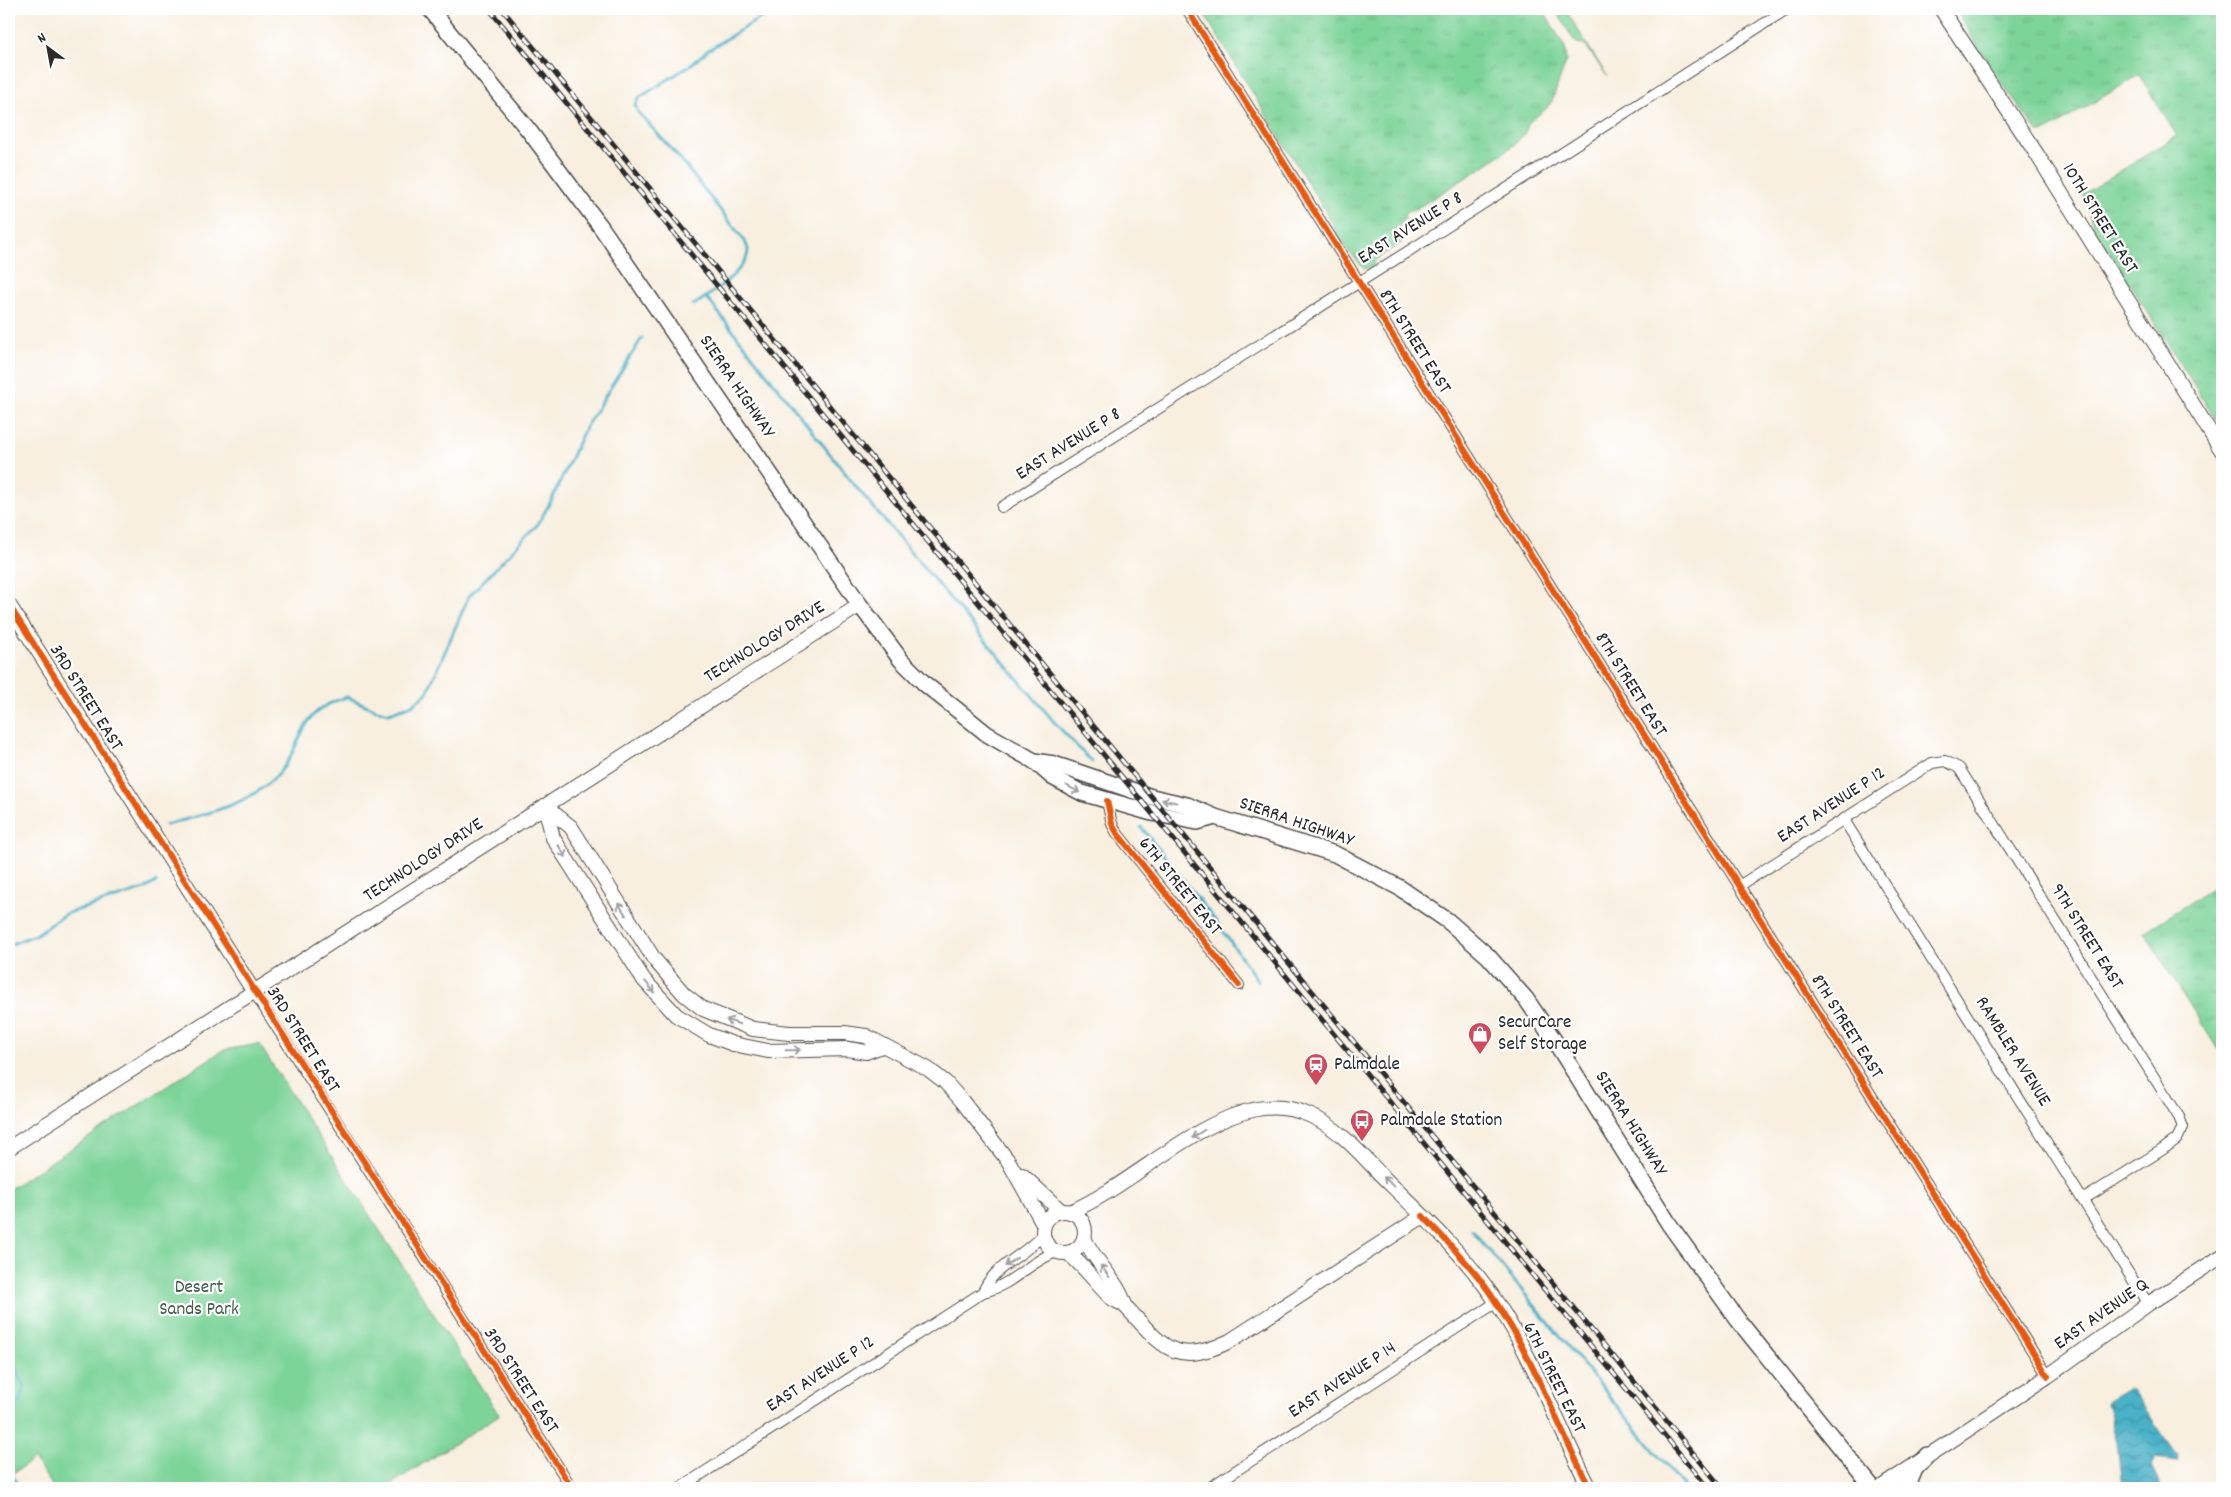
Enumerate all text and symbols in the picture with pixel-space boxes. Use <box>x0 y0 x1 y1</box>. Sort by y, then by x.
north arrow <box>22 22 72 72</box>
text: N <box>34 28 50 49</box>
street label: 10TH STREET EAST <box>2054 159 2144 280</box>
street label: EAST AVENUE P 8 <box>1353 186 1469 272</box>
street label: 8TH STREET EAST <box>1371 285 1457 400</box>
street label: SIERRA HIGHWAY <box>691 330 781 445</box>
street label: EAST AVENUE P 8 <box>1011 402 1127 488</box>
street label: TECHNOLOGY DRIVE <box>699 595 831 691</box>
street label: 8TH STREET EAST <box>1587 628 1673 743</box>
street label: 3RD STREET EAST <box>41 639 129 757</box>
street label: EAST AVENUE P 12 <box>1772 761 1892 851</box>
one-way arrow <box>1066 784 1080 794</box>
street label: SIERRA HIGHWAY <box>1235 791 1358 856</box>
one-way arrow <box>1162 796 1178 805</box>
street label: TECHNOLOGY DRIVE <box>359 812 490 910</box>
street label: 6TH STREET EAST <box>1131 832 1228 943</box>
one-way arrow <box>556 844 567 858</box>
street label: 9TH STREET EAST <box>2043 879 2129 995</box>
one-way arrow <box>617 902 627 916</box>
street label: 8TH STREET EAST <box>1803 970 1889 1085</box>
street label: 3RD STREET EAST <box>258 981 346 1099</box>
one-way arrow <box>644 981 655 994</box>
street label: RAMBLER AVENUE <box>1967 992 2057 1113</box>
place label: SecurCare Self Storage <box>1498 1010 1587 1059</box>
one-way arrow <box>725 1017 741 1026</box>
shop icon: SecurCare Self Storage <box>1467 1021 1493 1055</box>
one-way arrow <box>784 1045 800 1055</box>
station icon: Palmdale <box>1303 1052 1329 1086</box>
place label: Palmdale <box>1334 1052 1400 1079</box>
street label: SIERRA HIGHWAY <box>1587 1066 1674 1183</box>
bus stop icon: Palmdale Station <box>1349 1108 1375 1142</box>
place label: Palmdale Station <box>1380 1108 1502 1135</box>
one-way arrow <box>1192 1129 1206 1139</box>
one-way arrow <box>1382 1176 1395 1188</box>
one-way arrow <box>1005 1257 1019 1267</box>
one-way arrow <box>1100 1265 1111 1278</box>
street label: EAST AVENUE Q <box>2049 1272 2155 1358</box>
park label: Desert Sands Park <box>159 1275 239 1324</box>
street label: 6TH STREET EAST <box>1514 1318 1592 1438</box>
street label: 3RD STREET EAST <box>476 1323 565 1440</box>
street label: EAST AVENUE P 12 <box>761 1330 881 1420</box>
street label: EAST AVENUE P 14 <box>1284 1336 1402 1426</box>

